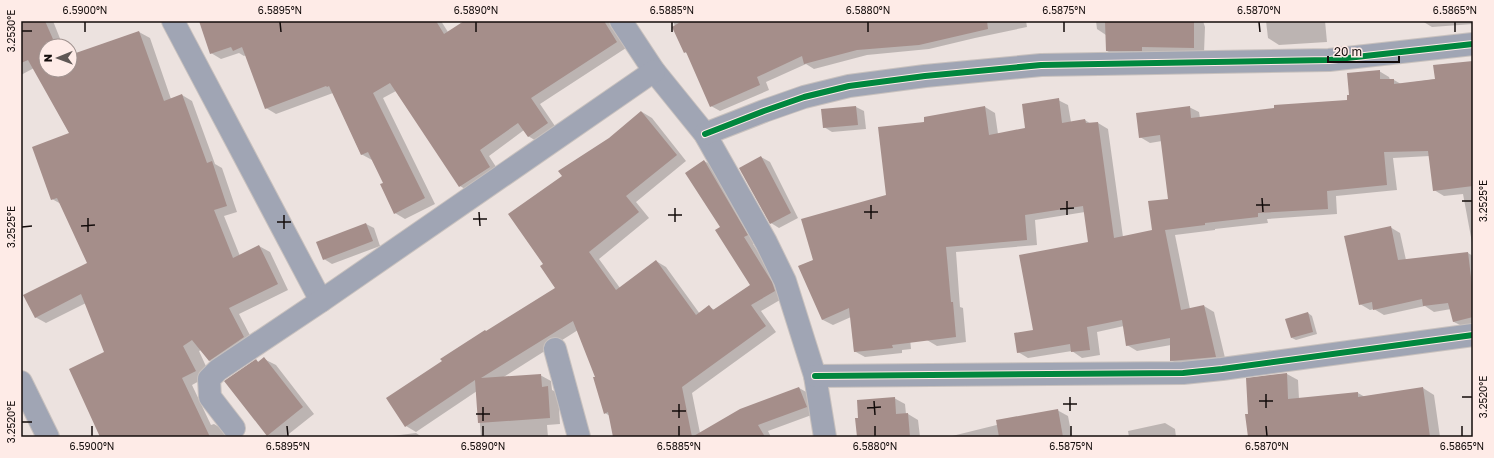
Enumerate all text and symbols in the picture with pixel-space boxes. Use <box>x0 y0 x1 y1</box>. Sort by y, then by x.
text: 6.5900°N <box>63 4 107 16</box>
text: 6.5895°N <box>258 4 302 16</box>
text: 6.5890°N <box>454 4 498 16</box>
text: 6.5885°N <box>650 4 694 16</box>
text: 6.5880°N <box>846 4 890 16</box>
text: 6.5875°N <box>1042 4 1086 16</box>
text: 6.5870°N <box>1237 4 1281 16</box>
text: 6.5865°N <box>1433 4 1477 16</box>
text: 3.2530°E <box>5 10 17 52</box>
north arrow <box>38 38 78 78</box>
scale bar <box>1328 38 1399 64</box>
text: 20 m <box>1334 44 1362 59</box>
text: N <box>41 54 54 62</box>
text: 3.2525°E <box>1477 180 1489 222</box>
text: 3.2525°E <box>5 206 17 248</box>
text: 3.2520°E <box>1477 376 1489 418</box>
text: 3.2520°E <box>5 401 17 443</box>
text: 6.5900°N <box>70 440 114 452</box>
text: 6.5895°N <box>266 440 310 452</box>
text: 6.5890°N <box>461 440 505 452</box>
text: 6.5885°N <box>657 440 701 452</box>
text: 6.5880°N <box>853 440 897 452</box>
text: 6.5875°N <box>1049 440 1093 452</box>
text: 6.5870°N <box>1245 440 1289 452</box>
text: 6.5865°N <box>1440 440 1484 452</box>

